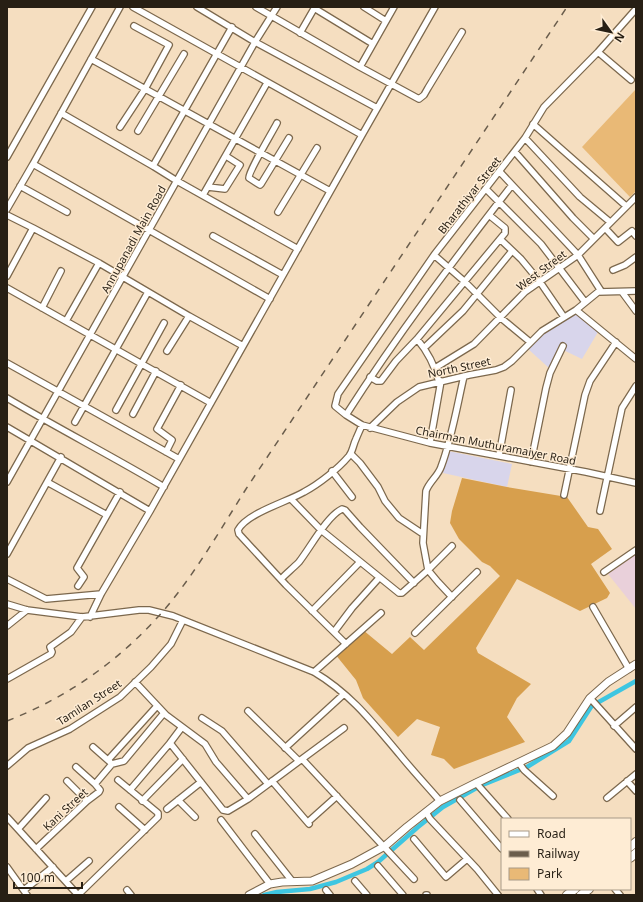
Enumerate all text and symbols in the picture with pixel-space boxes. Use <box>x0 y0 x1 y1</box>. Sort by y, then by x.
north arrow <box>591 12 631 52</box>
text: N <box>611 30 629 46</box>
street label: Bharathiyar Street <box>434 153 504 237</box>
street label: Annupanadi Main Road <box>97 183 169 295</box>
street label: West Street <box>513 246 569 294</box>
street label: North Street <box>426 353 492 381</box>
street label: Chairman Muthuramaiyer Road <box>414 422 578 468</box>
street label: Tamilan Street <box>54 676 124 728</box>
street label: Kani Street <box>39 784 91 834</box>
legend <box>501 818 631 890</box>
text: Road <box>537 825 566 842</box>
text: Railway <box>537 845 581 862</box>
scale bar <box>14 864 82 890</box>
text: Park <box>537 865 563 882</box>
text: 100 m <box>20 869 55 886</box>

